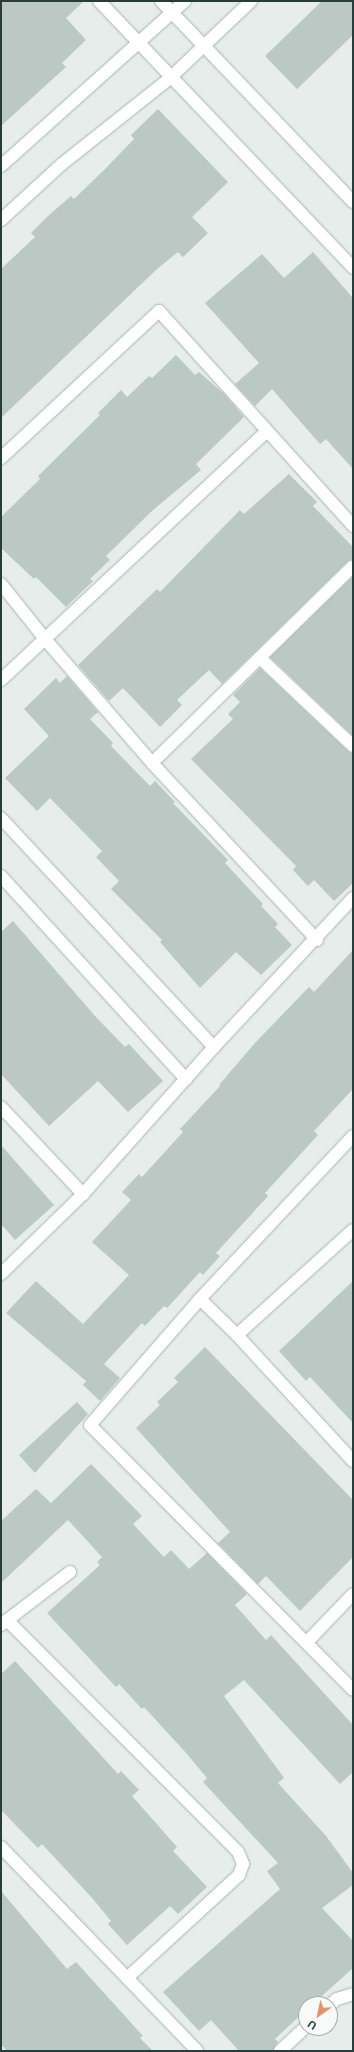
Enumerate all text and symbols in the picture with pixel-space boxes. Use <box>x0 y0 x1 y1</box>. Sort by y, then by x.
north arrow <box>298 1996 338 2036</box>
text: U <box>305 2018 319 2032</box>

